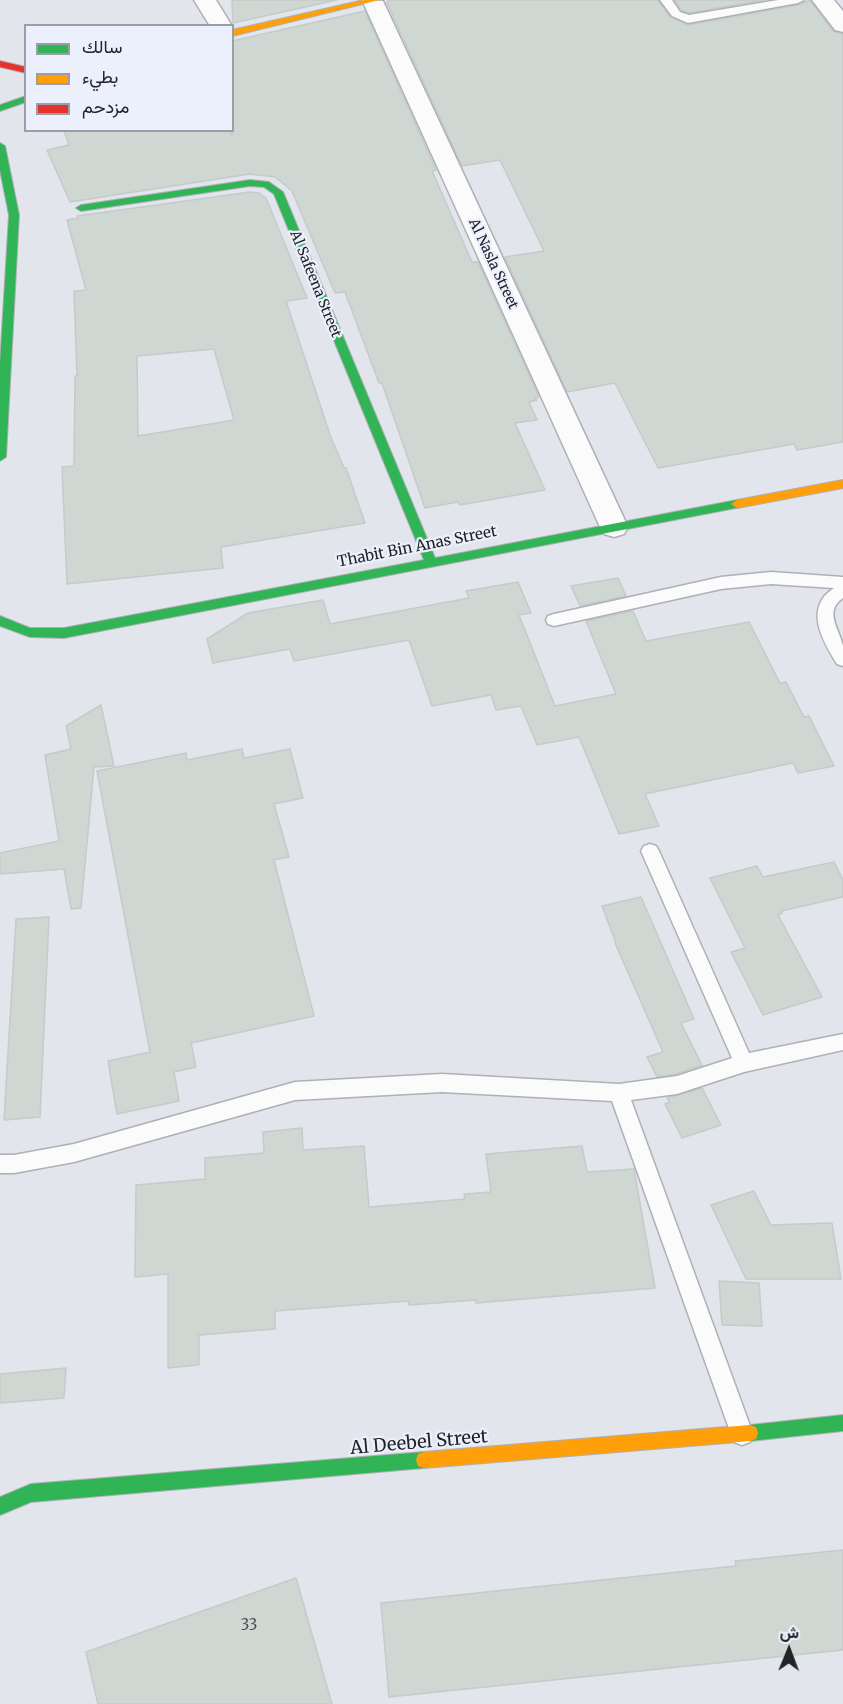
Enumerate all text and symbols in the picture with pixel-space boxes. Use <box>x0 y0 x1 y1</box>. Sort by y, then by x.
legend <box>24 24 234 132</box>
text: سالك <box>82 35 122 58</box>
text: بطيء <box>82 65 118 88</box>
text: مزدحم <box>82 95 129 118</box>
street label: Al Nasla Street <box>465 216 521 312</box>
street label: Al Safeena Street <box>286 228 344 340</box>
street label: Thabit Bin Anas Street <box>336 523 498 571</box>
street label: Al Deebel Street <box>349 1426 489 1460</box>
house number: 33 <box>241 1617 257 1635</box>
north arrow <box>759 1620 819 1680</box>
text: ش <box>780 1622 799 1642</box>

